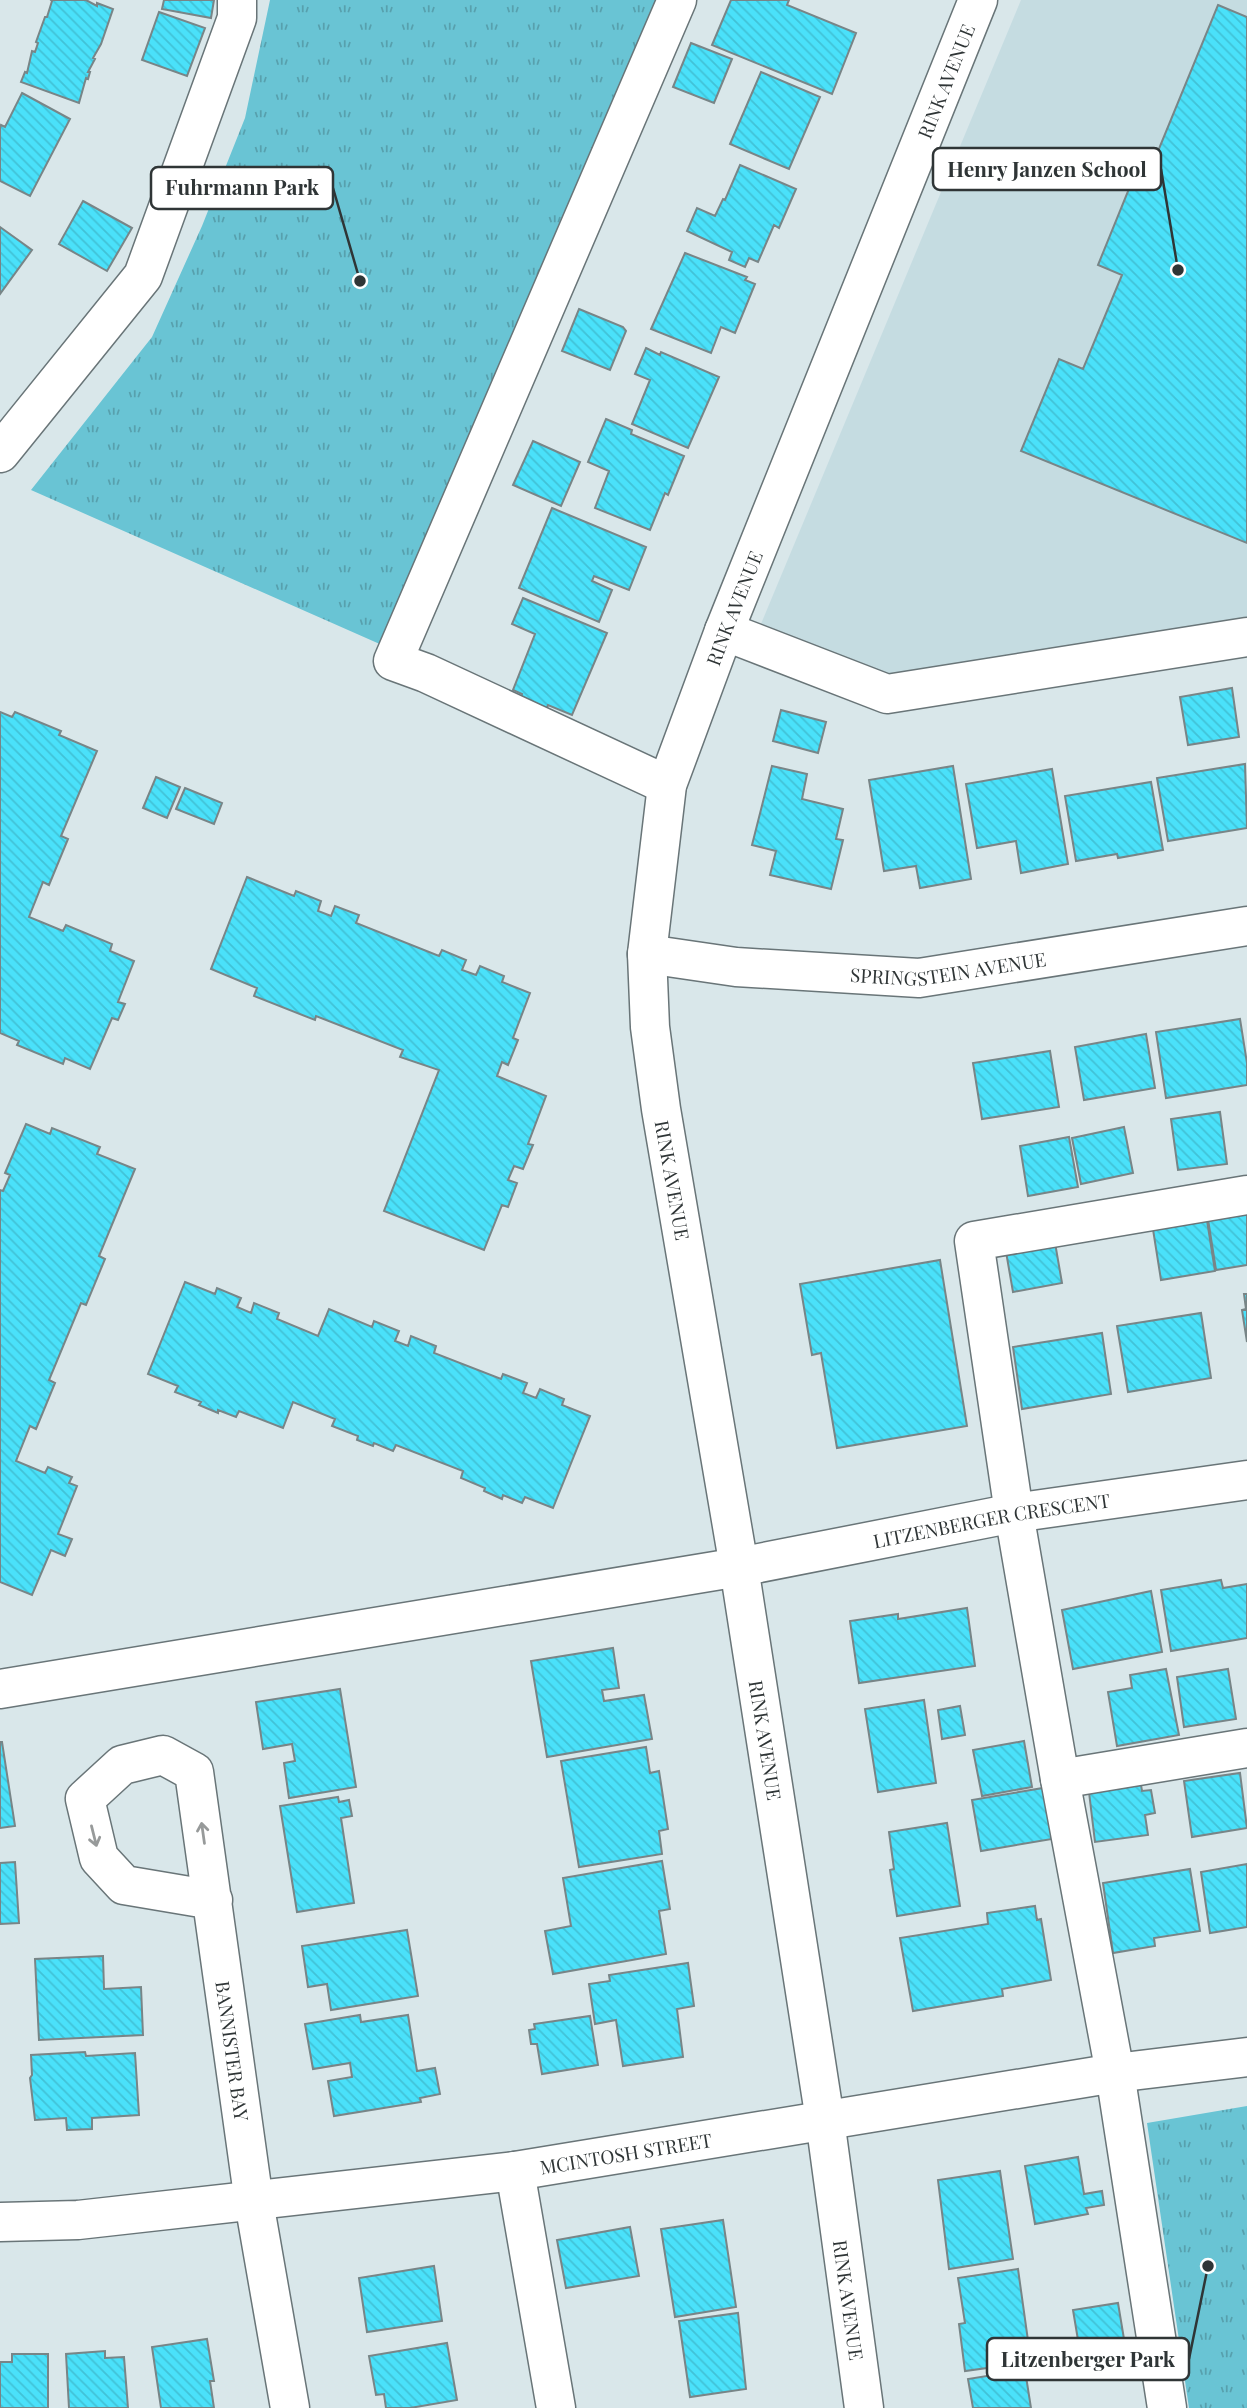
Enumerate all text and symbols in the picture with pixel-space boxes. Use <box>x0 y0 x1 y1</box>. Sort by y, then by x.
street label: RINK AVENUE <box>911 20 980 142</box>
callout: Henry Janzen School <box>933 148 1161 190</box>
text: Henry Janzen School <box>947 154 1147 182</box>
callout: Fuhrmann Park <box>151 167 333 209</box>
text: Fuhrmann Park <box>165 172 320 200</box>
street label: RINK AVENUE <box>699 547 768 669</box>
street label: SPRINGSTEIN AVENUE <box>850 945 1048 991</box>
street label: RINK AVENUE <box>650 1118 696 1242</box>
street label: LITZENBERGER CRESCENT <box>871 1487 1112 1553</box>
street label: RINK AVENUE <box>744 1678 788 1802</box>
one-way arrow <box>196 1822 209 1845</box>
one-way arrow <box>88 1824 101 1847</box>
street label: BANNISTER BAY <box>210 1979 256 2123</box>
street label: MCINTOSH STREET <box>538 2126 714 2180</box>
street label: RINK AVENUE <box>828 2238 870 2362</box>
callout: Litzenberger Park <box>987 2338 1189 2380</box>
text: Litzenberger Park <box>1001 2344 1176 2372</box>

